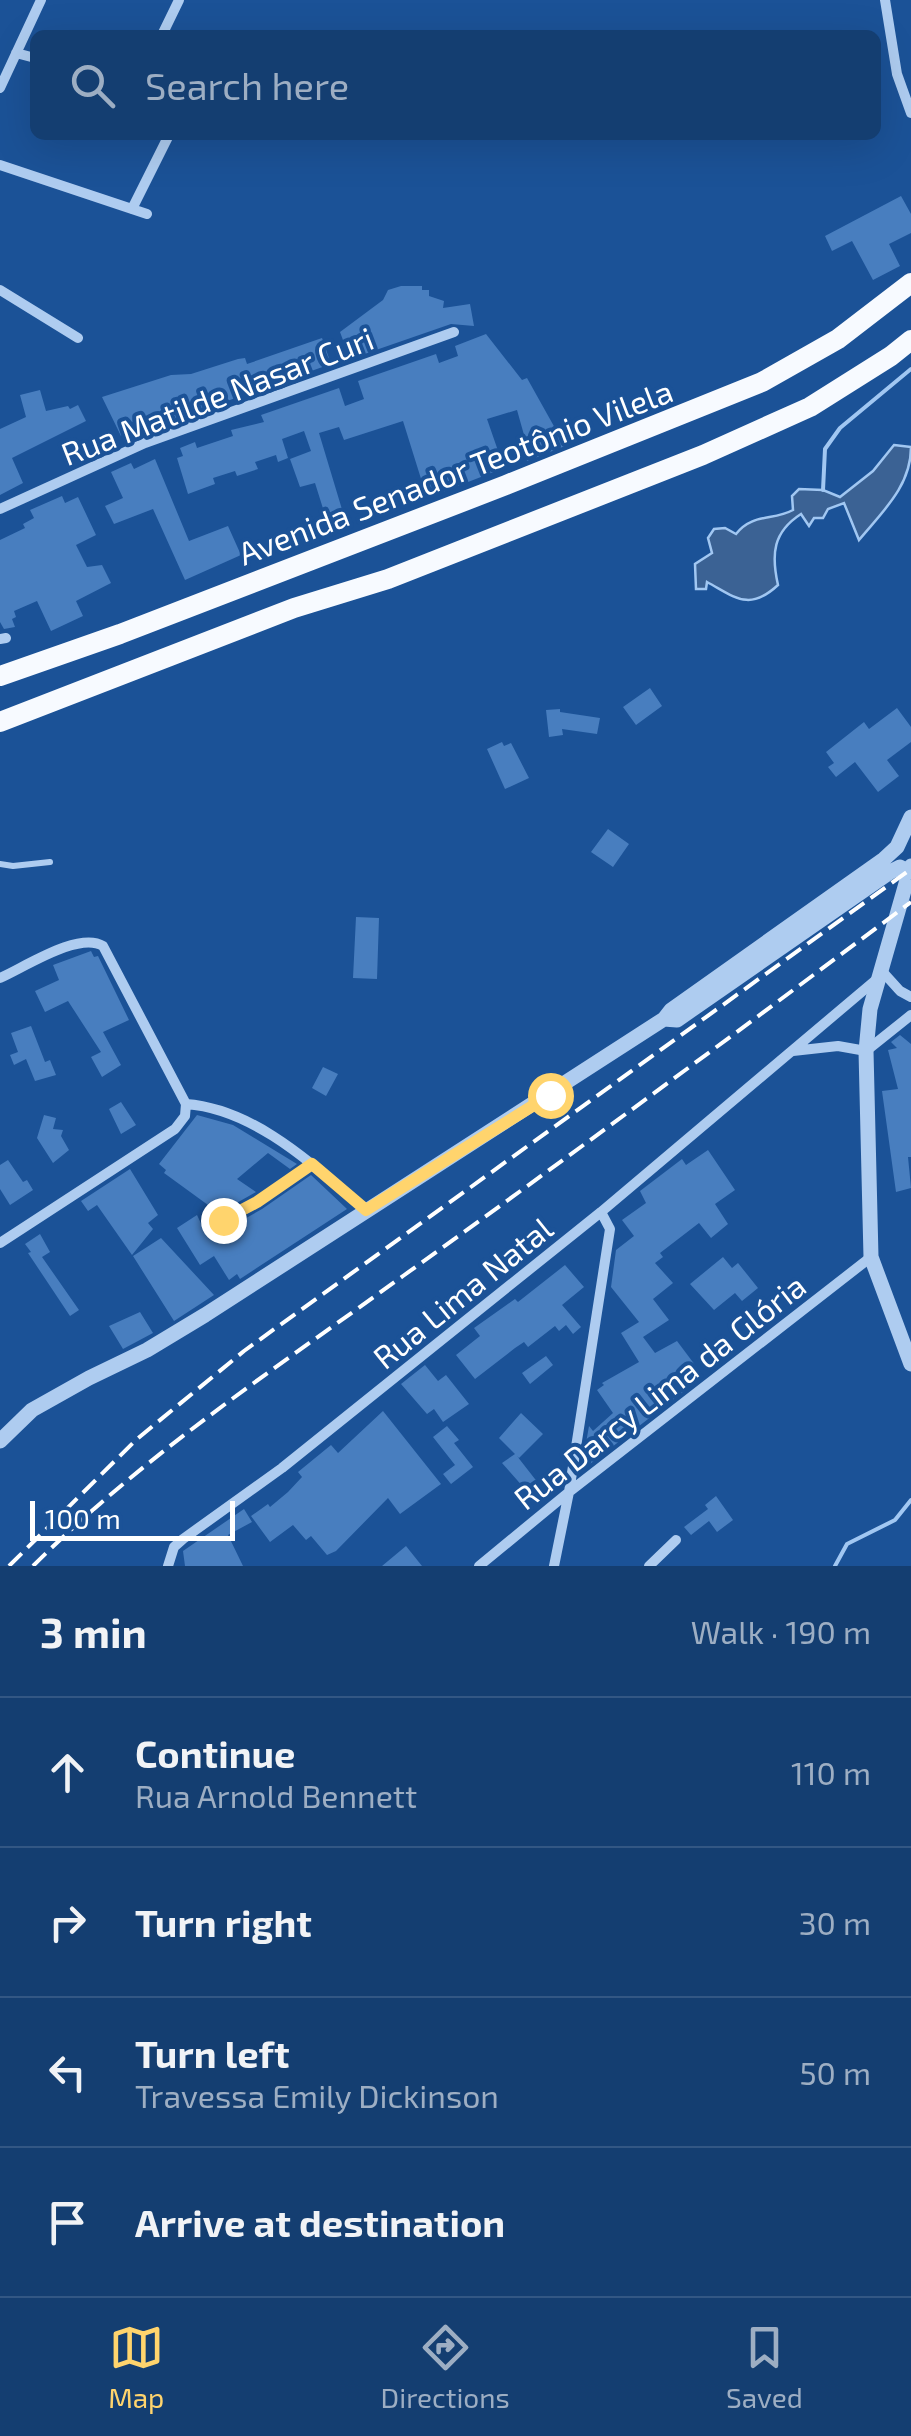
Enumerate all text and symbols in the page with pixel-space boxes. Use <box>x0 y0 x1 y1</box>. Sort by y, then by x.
search box <box>30 30 881 140</box>
icon: search <box>65 58 120 113</box>
text: Search here <box>145 62 349 108</box>
street label: Rua Matilde Nasar Curi <box>56 318 378 472</box>
street label: Avenida Senador Teotônio Vilela <box>232 370 678 572</box>
route start <box>528 1073 574 1119</box>
route end <box>201 1198 247 1244</box>
street label: Rua Lima Natal <box>365 1208 560 1376</box>
street label: Rua Darcy Lima da Glória <box>506 1265 812 1517</box>
scale bar <box>30 1496 235 1540</box>
text: 100 m <box>45 1501 121 1535</box>
text: 3 min <box>40 1606 147 1656</box>
text: Walk · 190 m <box>691 1612 871 1650</box>
text: Continue <box>135 1730 295 1776</box>
icon: ahead <box>40 1745 95 1800</box>
text: 110 m <box>791 1753 871 1791</box>
text: Rua Arnold Bennett <box>135 1776 417 1814</box>
icon: right <box>40 1895 95 1950</box>
text: Turn right <box>135 1899 312 1945</box>
text: 30 m <box>799 1903 871 1941</box>
text: Turn left <box>135 2030 290 2076</box>
icon: left <box>40 2045 95 2100</box>
text: 50 m <box>799 2053 871 2091</box>
text: Travessa Emily Dickinson <box>135 2076 499 2114</box>
icon: arrive <box>40 2195 95 2250</box>
text: Arrive at destination <box>135 2199 505 2245</box>
tab: Map <box>108 2320 164 2414</box>
tab: Directions <box>381 2320 510 2414</box>
tab: Saved <box>726 2320 803 2414</box>

